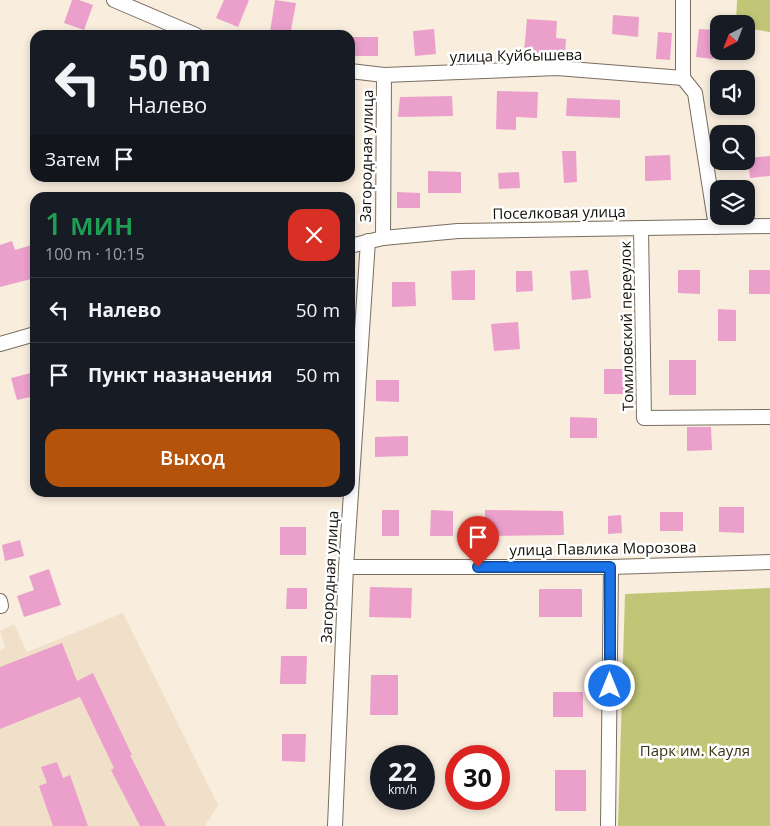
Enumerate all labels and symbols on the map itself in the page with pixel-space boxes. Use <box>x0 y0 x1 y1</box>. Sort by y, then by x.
north arrow <box>710 15 755 60</box>
street label: улица Куйбышева <box>450 44 582 66</box>
street label: Загородная улица <box>355 89 377 223</box>
street label: Поселковая улица <box>492 201 626 223</box>
street label: Томиловский переулок <box>615 241 637 411</box>
street label: Загородная улица <box>316 510 342 644</box>
pin <box>457 516 499 567</box>
street label: улица Павлика Морозова <box>509 536 697 560</box>
position arrow <box>583 659 635 711</box>
park label: Парк им. Кауля <box>640 740 750 760</box>
speed limit sign: 30 <box>445 745 510 810</box>

